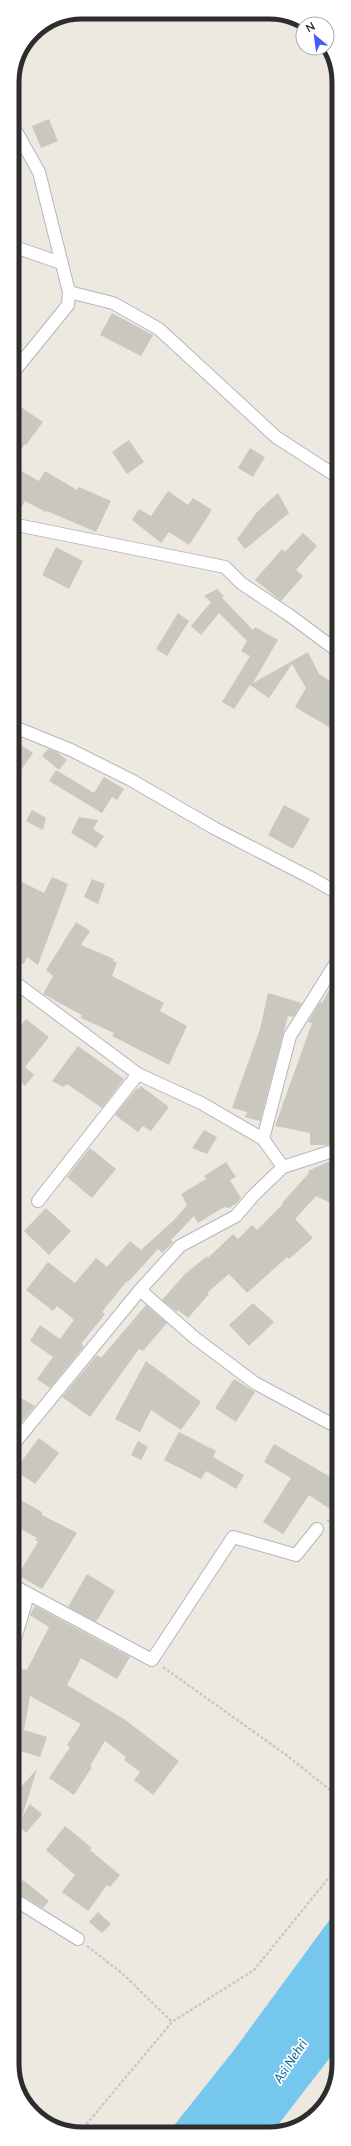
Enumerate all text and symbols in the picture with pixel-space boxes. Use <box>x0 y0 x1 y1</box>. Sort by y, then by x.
north arrow <box>295 16 335 56</box>
text: N <box>303 19 317 35</box>
water label: Asi Nehri <box>269 2036 310 2087</box>

